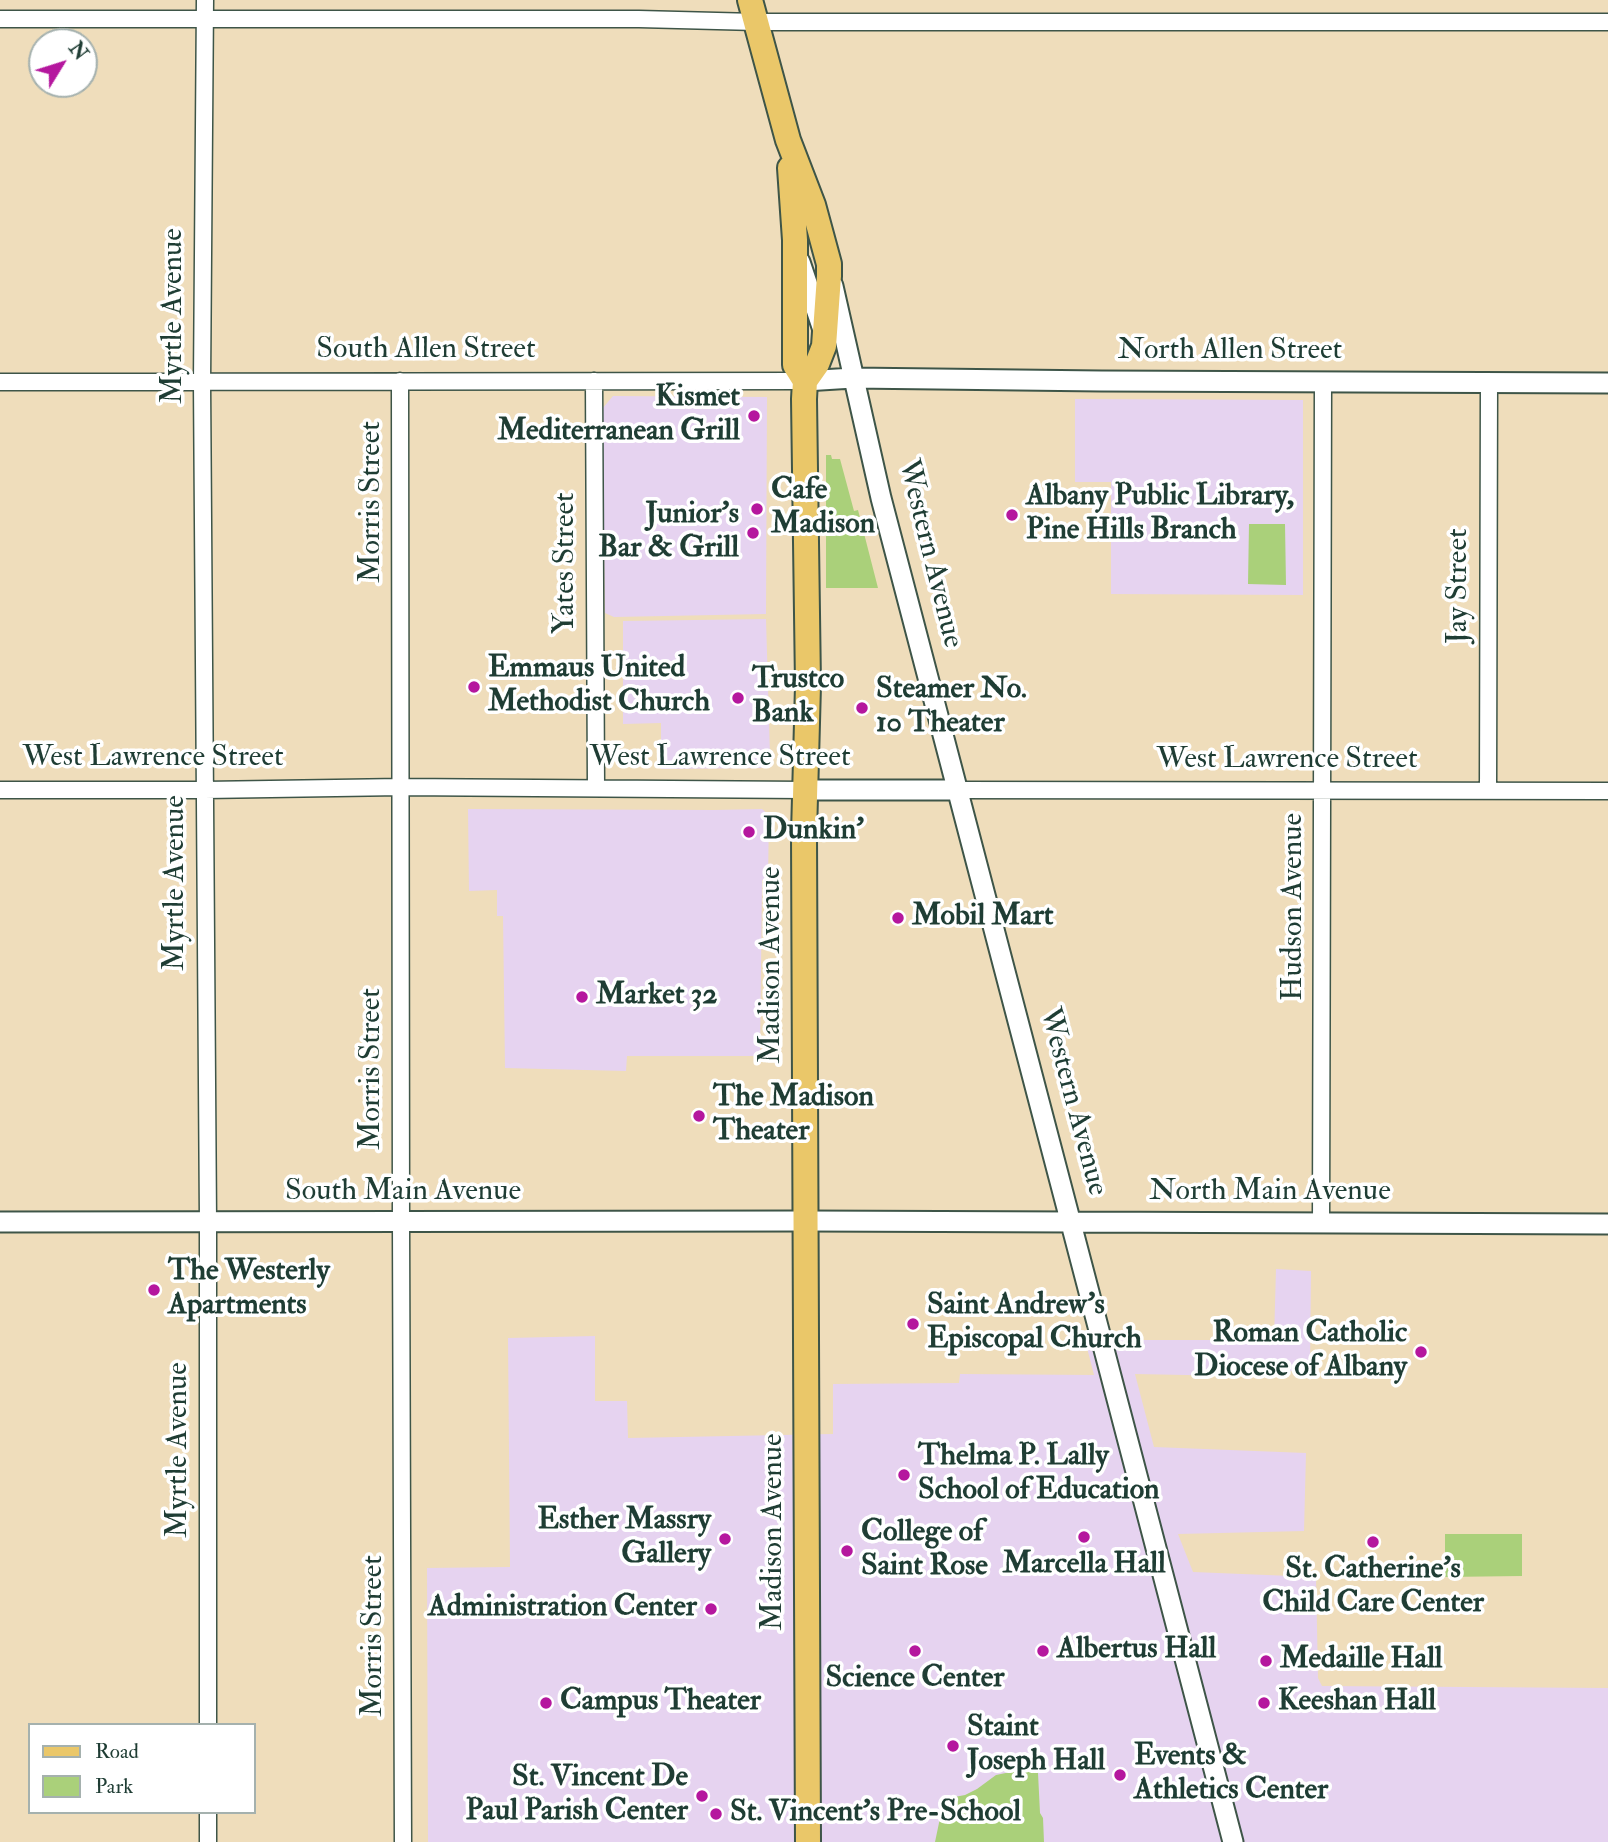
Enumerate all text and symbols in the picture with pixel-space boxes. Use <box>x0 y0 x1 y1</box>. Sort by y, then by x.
north arrow <box>28 28 98 98</box>
text: N <box>63 37 93 65</box>
street label: Myrtle Avenue <box>157 228 193 404</box>
street label: South Allen Street <box>316 333 536 369</box>
street label: North Allen Street <box>1118 334 1342 370</box>
place label: Kismet Mediterranean Grill <box>498 381 740 452</box>
marker: Kismet Mediterranean Grill <box>746 408 762 424</box>
street label: Morris Street <box>355 421 391 583</box>
street label: Western Avenue <box>888 456 970 652</box>
place label: Cafe Madison <box>771 474 875 544</box>
place label: Albany Public Library, Pine Hills Branch <box>1026 480 1294 550</box>
street label: Yates Street <box>549 492 585 634</box>
place label: Junior's Bar & Grill <box>598 498 739 568</box>
marker: Cafe Madison <box>749 501 765 517</box>
marker: Albany Public Library, Pine Hills Branch <box>1004 507 1020 523</box>
marker: Junior's Bar & Grill <box>745 525 761 541</box>
street label: Jay Street <box>1442 528 1478 644</box>
place label: Emmaus United Methodist Church <box>488 652 710 722</box>
place label: Trustco Bank <box>752 663 844 734</box>
place label: Steamer No. 10 Theater <box>876 673 1027 744</box>
marker: Emmaus United Methodist Church <box>466 679 482 695</box>
marker: Trustco Bank <box>730 690 746 706</box>
marker: Steamer No. 10 Theater <box>854 700 870 716</box>
street label: West Lawrence Street <box>22 741 284 777</box>
street label: West Lawrence Street <box>589 741 851 777</box>
street label: West Lawrence Street <box>1156 743 1418 779</box>
street label: Myrtle Avenue <box>159 795 195 971</box>
street label: Hudson Avenue <box>1277 813 1313 1001</box>
place label: Dunkin' <box>763 814 864 850</box>
marker: Dunkin' <box>741 824 757 840</box>
street label: Madison Avenue <box>755 866 791 1064</box>
place label: Mobil Mart <box>912 900 1054 936</box>
marker: Mobil Mart <box>890 910 906 926</box>
place label: Market 32 <box>596 979 717 1015</box>
street label: Morris Street <box>355 988 391 1150</box>
marker: Market 32 <box>574 989 590 1005</box>
street label: Western Avenue <box>1030 1004 1114 1200</box>
place label: The Madison Theater <box>713 1081 874 1152</box>
marker: The Madison Theater <box>691 1108 707 1124</box>
street label: South Main Avenue <box>285 1175 521 1211</box>
street label: North Main Avenue <box>1149 1175 1391 1211</box>
place label: The Westerly Apartments <box>168 1255 330 1326</box>
marker: The Westerly Apartments <box>146 1282 162 1298</box>
place label: Saint Andrew's Episcopal Church <box>927 1289 1142 1360</box>
marker: Saint Andrew's Episcopal Church <box>905 1316 921 1332</box>
place label: Roman Catholic Diocese of Albany <box>1194 1317 1407 1388</box>
marker: Roman Catholic Diocese of Albany <box>1413 1344 1429 1360</box>
street label: Myrtle Avenue <box>162 1362 198 1538</box>
street label: Madison Avenue <box>757 1433 793 1631</box>
place label: Thelma P. Lally School of Education <box>918 1440 1160 1510</box>
marker: Thelma P. Lally School of Education <box>896 1467 912 1483</box>
place label: Esther Massry Gallery <box>538 1504 711 1574</box>
place label: College of Saint Rose <box>861 1516 988 1586</box>
marker: Marcella Hall <box>1076 1529 1092 1545</box>
marker: Esther Massry Gallery <box>717 1531 733 1547</box>
marker: St. Catherine's Child Care Center <box>1365 1534 1381 1550</box>
marker: College of Saint Rose <box>839 1543 855 1559</box>
place label: Marcella Hall <box>1002 1548 1166 1584</box>
place label: St. Catherine's Child Care Center <box>1262 1553 1484 1624</box>
street label: Morris Street <box>357 1555 393 1717</box>
place label: Administration Center <box>428 1591 697 1627</box>
marker: Administration Center <box>703 1601 719 1617</box>
place label: Albertus Hall <box>1057 1633 1216 1669</box>
marker: Science Center <box>907 1643 923 1659</box>
marker: Albertus Hall <box>1035 1643 1051 1659</box>
place label: Medaille Hall <box>1280 1643 1443 1679</box>
marker: Medaille Hall <box>1258 1653 1274 1669</box>
place label: Science Center <box>826 1662 1004 1698</box>
place label: Campus Theater <box>560 1685 761 1721</box>
place label: Keeshan Hall <box>1278 1685 1436 1721</box>
marker: Campus Theater <box>538 1695 554 1711</box>
marker: Keeshan Hall <box>1256 1695 1272 1711</box>
place label: Staint Joseph Hall <box>967 1711 1105 1782</box>
legend <box>28 1723 256 1814</box>
text: Road <box>95 1738 139 1765</box>
marker: Staint Joseph Hall <box>945 1738 961 1754</box>
place label: Events & Athletics Center <box>1134 1740 1328 1810</box>
place label: St. Vincent De Paul Parish Center <box>465 1761 688 1831</box>
marker: Events & Athletics Center <box>1112 1767 1128 1783</box>
text: Park <box>95 1773 133 1800</box>
marker: St. Vincent De Paul Parish Center <box>694 1788 710 1804</box>
place label: St. Vincent's Pre-School <box>730 1796 1021 1832</box>
marker: St. Vincent's Pre-School <box>708 1806 724 1822</box>

